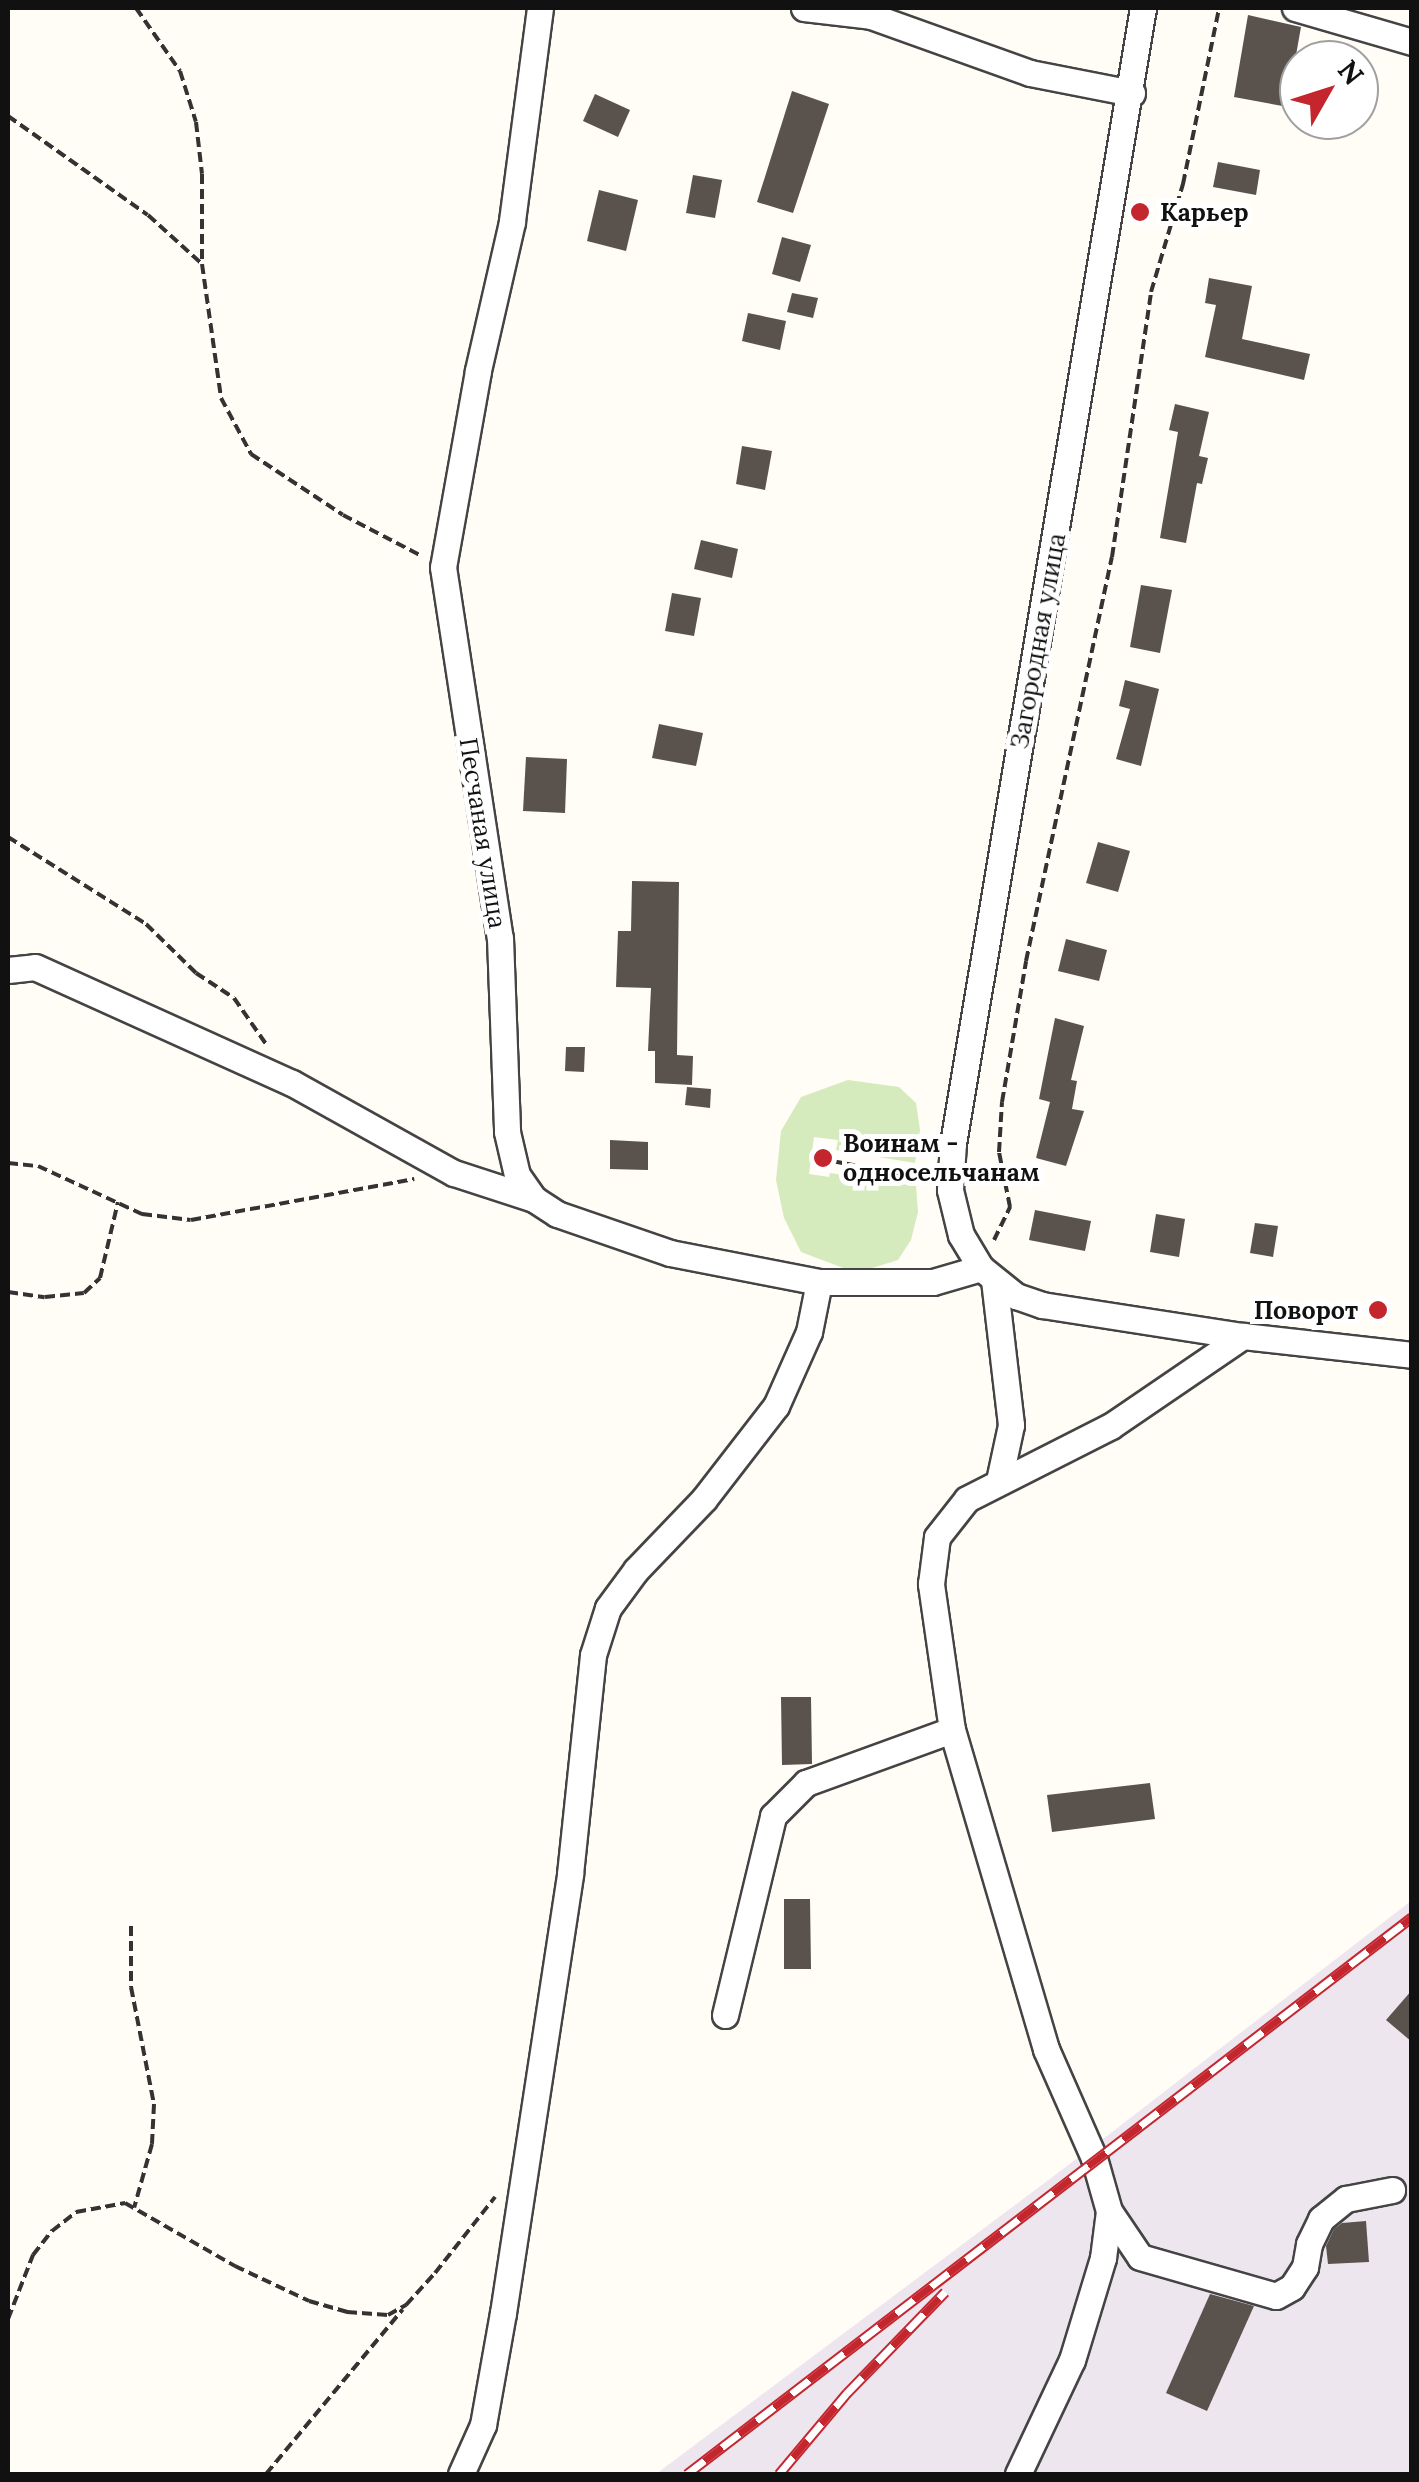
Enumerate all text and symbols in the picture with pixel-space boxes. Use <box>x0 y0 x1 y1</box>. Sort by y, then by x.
north arrow <box>1279 40 1379 140</box>
text: N <box>1330 53 1372 92</box>
place label: Карьер <box>1160 197 1248 227</box>
marker: Карьер <box>1129 201 1151 223</box>
street label: Загородная улица <box>1004 531 1072 751</box>
street label: Песчаная улица <box>453 736 513 930</box>
place label: Воинам - односельчанам <box>843 1129 1040 1188</box>
marker: Воинам - односельчанам <box>812 1147 834 1169</box>
place label: Поворот <box>1254 1295 1358 1325</box>
marker: Поворот <box>1367 1299 1389 1321</box>

